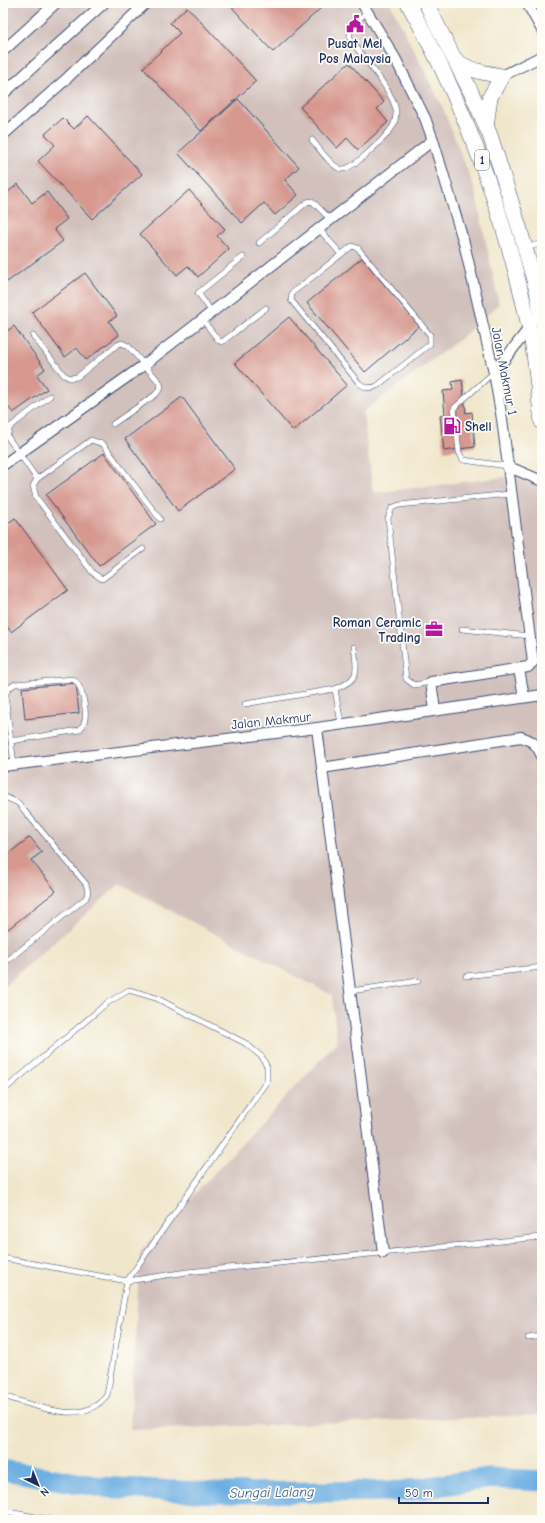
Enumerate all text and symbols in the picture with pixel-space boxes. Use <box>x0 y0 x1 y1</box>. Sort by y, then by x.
public building icon: Pusat Mel Pos Malaysia <box>345 14 365 34</box>
place label: Pusat Mel Pos Malaysia <box>319 36 391 66</box>
road number: 1 <box>475 150 489 170</box>
street label: Jalan Makmur 1 <box>489 326 520 417</box>
fuel station icon: Shell <box>442 416 462 436</box>
place label: Shell <box>465 419 491 434</box>
place label: Roman Ceramic Trading <box>333 615 421 645</box>
office icon: Roman Ceramic Trading <box>424 619 444 639</box>
street label: Jalan Makmur <box>230 709 313 732</box>
north arrow <box>18 1465 58 1505</box>
scale bar <box>399 1479 488 1505</box>
water label: Sungai Lalang <box>230 1483 314 1502</box>
text: N <box>37 1485 52 1499</box>
text: 50 m <box>405 1486 433 1500</box>

